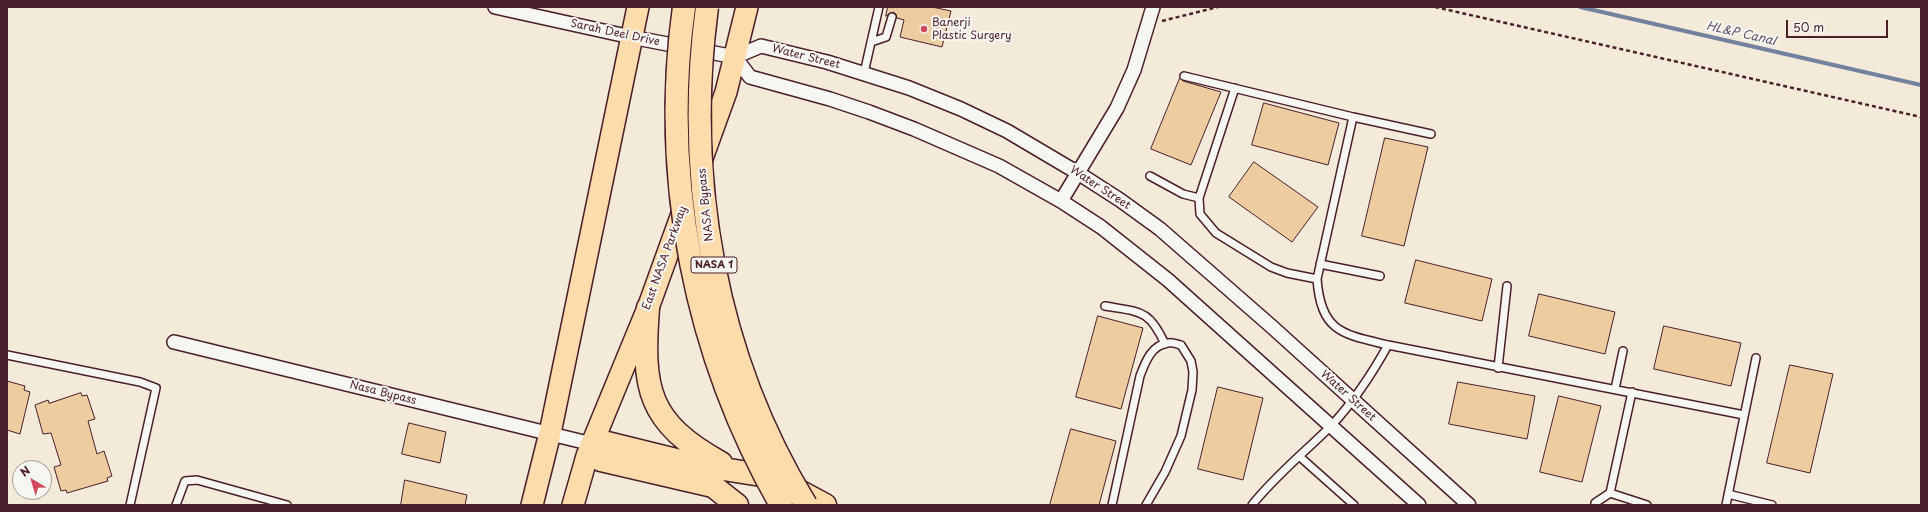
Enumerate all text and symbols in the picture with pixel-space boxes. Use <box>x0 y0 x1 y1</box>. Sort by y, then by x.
scale bar <box>1788 12 1890 38</box>
place label: Banerji Plastic Surgery <box>932 16 1011 42</box>
street label: Sarah Deel Drive <box>569 17 661 49</box>
text: 50 m <box>1793 18 1824 36</box>
water label: HL&P Canal <box>1705 19 1777 49</box>
marker: Banerji Plastic Surgery <box>919 24 929 34</box>
street label: Water Street <box>771 42 841 72</box>
street label: Water Street <box>1067 164 1133 212</box>
street label: NASA Bypass <box>696 168 716 242</box>
street label: East NASA Parkway <box>640 204 690 312</box>
road number: NASA 1 <box>691 257 737 273</box>
street label: Water Street <box>1318 368 1378 424</box>
street label: Nasa Bypass <box>348 378 418 408</box>
north arrow <box>12 460 52 500</box>
text: N <box>16 462 34 480</box>

